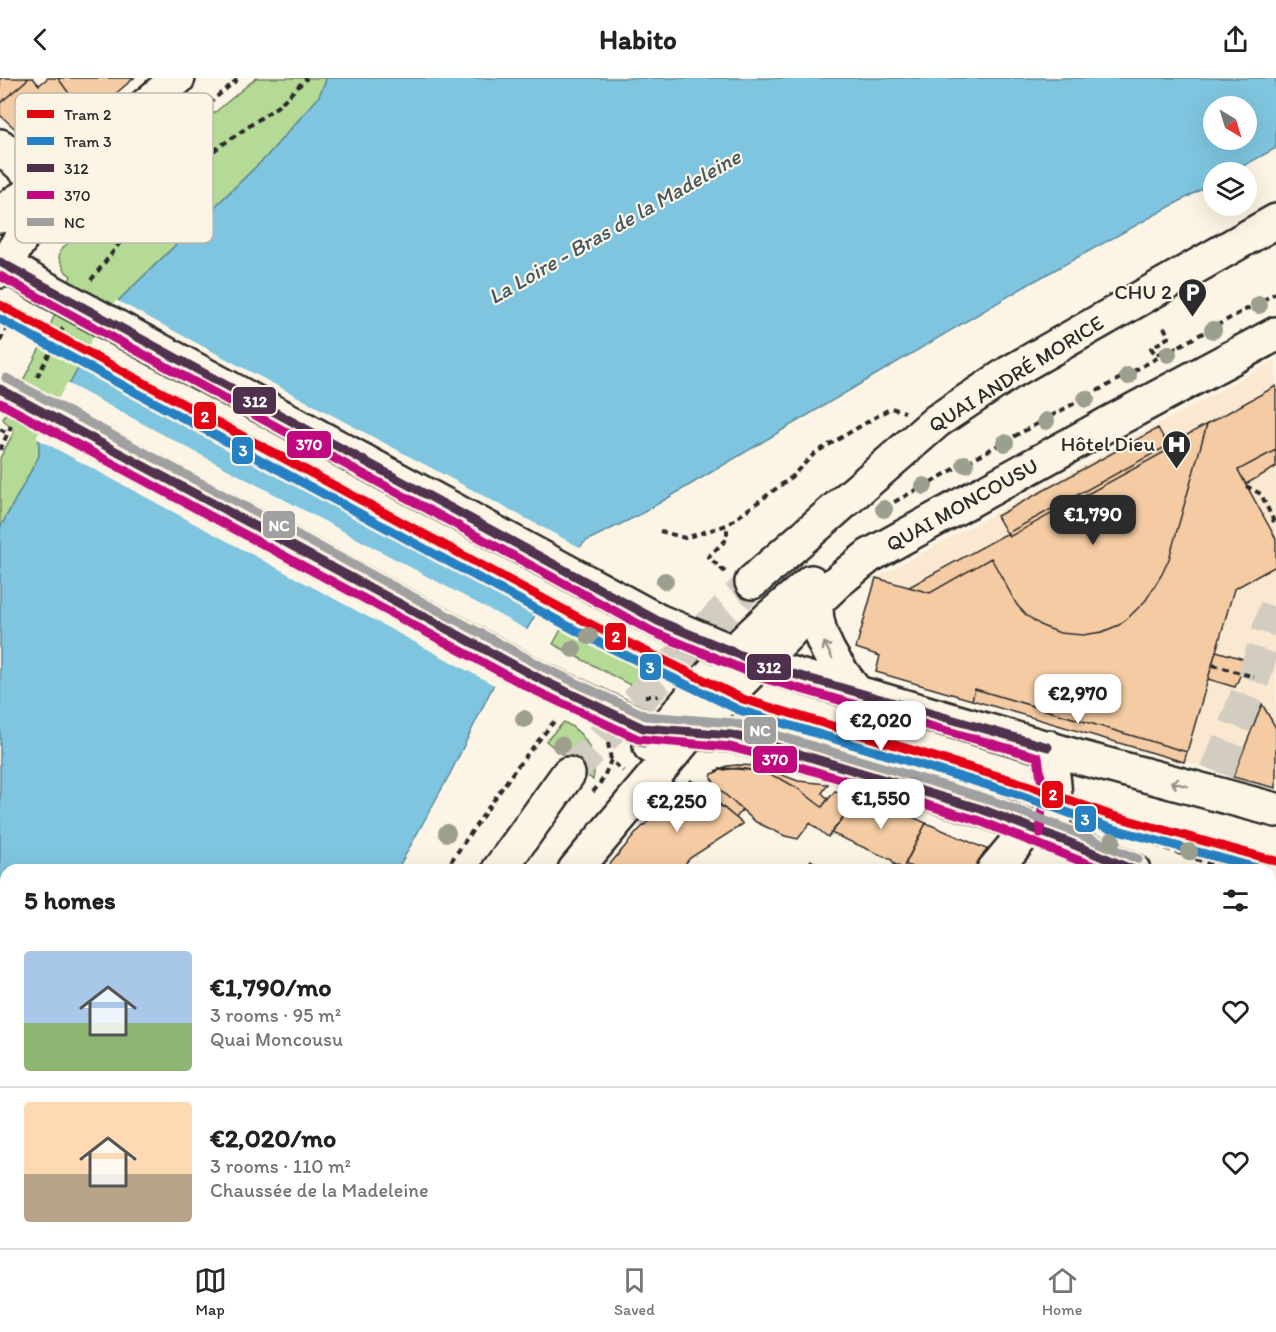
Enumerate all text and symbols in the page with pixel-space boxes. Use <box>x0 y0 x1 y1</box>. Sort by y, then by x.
icon: back <box>24 23 57 56</box>
text: Habito <box>599 23 677 56</box>
icon: share <box>1219 23 1252 56</box>
legend <box>15 93 213 243</box>
north arrow <box>1203 96 1257 150</box>
map controls <box>1203 96 1257 216</box>
text: Tram 2 <box>64 105 112 124</box>
text: Tram 3 <box>64 132 112 151</box>
water label: La Loire - Bras de la Madeleine <box>483 142 747 310</box>
text: 312 <box>64 159 89 178</box>
button: layers <box>1203 162 1257 216</box>
text: 370 <box>64 186 91 205</box>
text: NC <box>64 213 85 232</box>
parking icon: CHU 2 <box>1177 276 1209 318</box>
place label: CHU 2 <box>1114 279 1172 304</box>
street label: QUAI ANDRÉ MORICE <box>924 310 1108 438</box>
line badge: 312 <box>232 386 277 415</box>
text: 312 <box>243 392 268 411</box>
line badge: 2 <box>193 401 217 430</box>
text: 2 <box>201 407 210 426</box>
hospital icon: Hôtel Dieu <box>1160 428 1192 470</box>
line badge: 370 <box>286 430 332 459</box>
place label: Hôtel Dieu <box>1061 431 1155 456</box>
text: 370 <box>296 435 322 454</box>
line badge: 3 <box>231 436 254 465</box>
text: 3 <box>239 441 248 460</box>
street label: QUAI MONCOUSU <box>881 452 1042 557</box>
pin: €1,790 <box>1044 495 1142 546</box>
text: €1,790 <box>1064 502 1122 526</box>
line badge: NC <box>262 510 296 539</box>
text: NC <box>268 516 290 535</box>
line badge: 2 <box>604 622 627 651</box>
text: 2 <box>612 627 621 646</box>
one-way arrow <box>822 642 834 659</box>
line badge: 3 <box>639 653 662 681</box>
line badge: 312 <box>746 653 792 681</box>
text: 3 <box>646 658 655 677</box>
text: 312 <box>757 658 782 677</box>
pin: €2,970 <box>1029 674 1127 725</box>
text: €2,970 <box>1048 681 1108 705</box>
pin: €2,020 <box>832 701 930 752</box>
text: €2,020 <box>850 708 912 732</box>
line badge: NC <box>743 716 777 745</box>
text: NC <box>749 721 771 740</box>
line badge: 370 <box>752 745 798 774</box>
text: 370 <box>762 750 788 769</box>
one-way arrow <box>1170 778 1189 789</box>
pin: €1,550 <box>832 779 930 830</box>
line badge: 2 <box>1041 780 1064 809</box>
pin: €2,250 <box>628 782 726 833</box>
text: 2 <box>1049 785 1058 804</box>
text: €1,550 <box>852 786 910 810</box>
text: €2,250 <box>647 789 707 813</box>
line badge: 3 <box>1074 805 1097 833</box>
text: 3 <box>1081 810 1090 829</box>
text: 5 homes <box>24 884 116 916</box>
icon: filters <box>1219 884 1252 917</box>
text: €1,790/mo <box>210 971 332 1003</box>
icon: home <box>72 975 144 1047</box>
icon: heart <box>1219 995 1252 1028</box>
text: 3 rooms · 95 m² <box>210 1003 341 1027</box>
text: Quai Moncousu <box>210 1027 343 1051</box>
text: €2,020/mo <box>210 1122 336 1154</box>
icon: home <box>72 1126 144 1198</box>
icon: heart <box>1219 1146 1252 1179</box>
text: 3 rooms · 110 m² <box>210 1154 351 1178</box>
text: Chaussée de la Madeleine <box>210 1178 428 1202</box>
tab: Map <box>194 1264 227 1319</box>
tab: Saved <box>614 1264 655 1319</box>
tab: Home <box>1042 1264 1082 1319</box>

